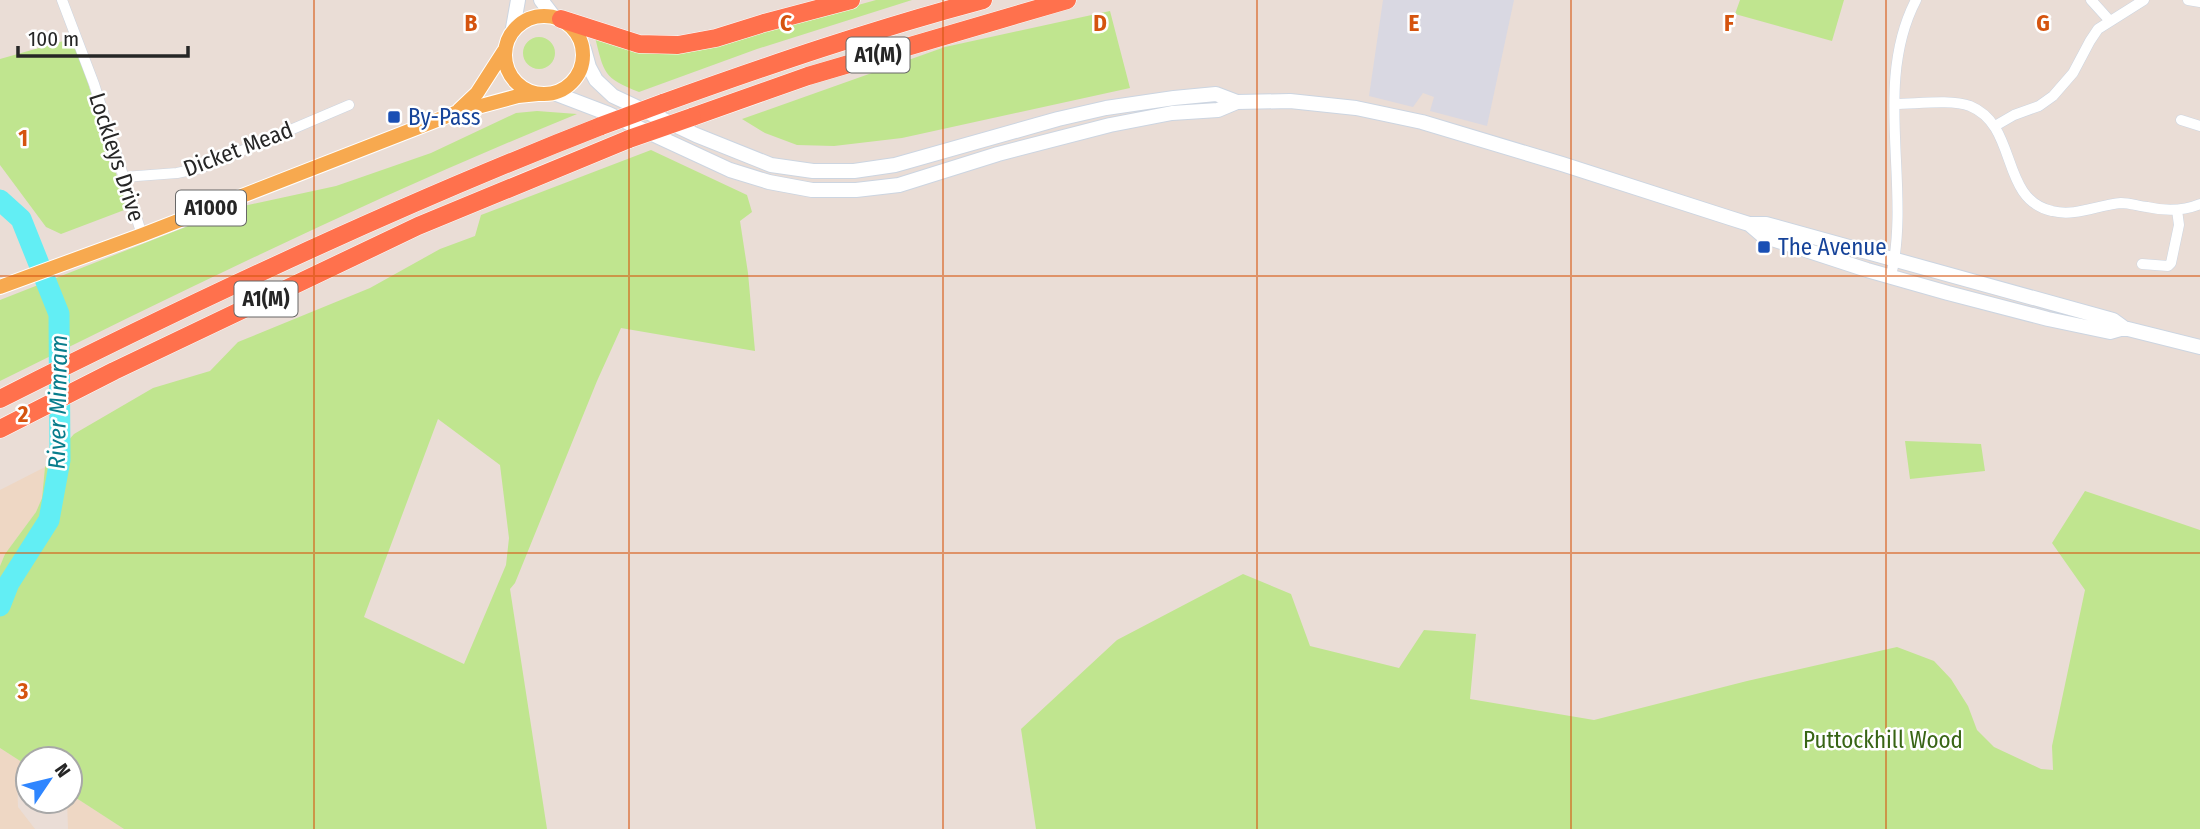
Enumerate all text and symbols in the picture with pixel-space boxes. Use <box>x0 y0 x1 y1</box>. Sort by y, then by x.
text: B <box>465 9 478 37</box>
text: C <box>780 9 792 37</box>
text: D <box>1093 9 1107 37</box>
text: E <box>1409 9 1420 37</box>
text: F <box>1724 9 1734 37</box>
text: G <box>2036 9 2050 37</box>
scale bar <box>18 14 187 58</box>
text: 100 m <box>28 26 79 52</box>
road number: A1(M) <box>846 38 910 72</box>
street label: Lockleys Drive <box>83 89 151 225</box>
place label: By-Pass <box>408 103 481 131</box>
marker: By-Pass <box>386 109 402 125</box>
street label: Dicket Mead <box>179 115 297 183</box>
text: 1 <box>18 124 28 152</box>
road number: A1000 <box>176 190 246 226</box>
place label: The Avenue <box>1778 233 1887 261</box>
marker: The Avenue <box>1756 239 1772 255</box>
road number: A1(M) <box>234 282 298 316</box>
water label: River Mimram <box>43 334 73 470</box>
text: 2 <box>17 400 29 428</box>
text: 3 <box>17 677 29 705</box>
park label: Puttockhill Wood <box>1803 726 1963 754</box>
north arrow <box>14 745 84 815</box>
text: N <box>50 759 75 782</box>

